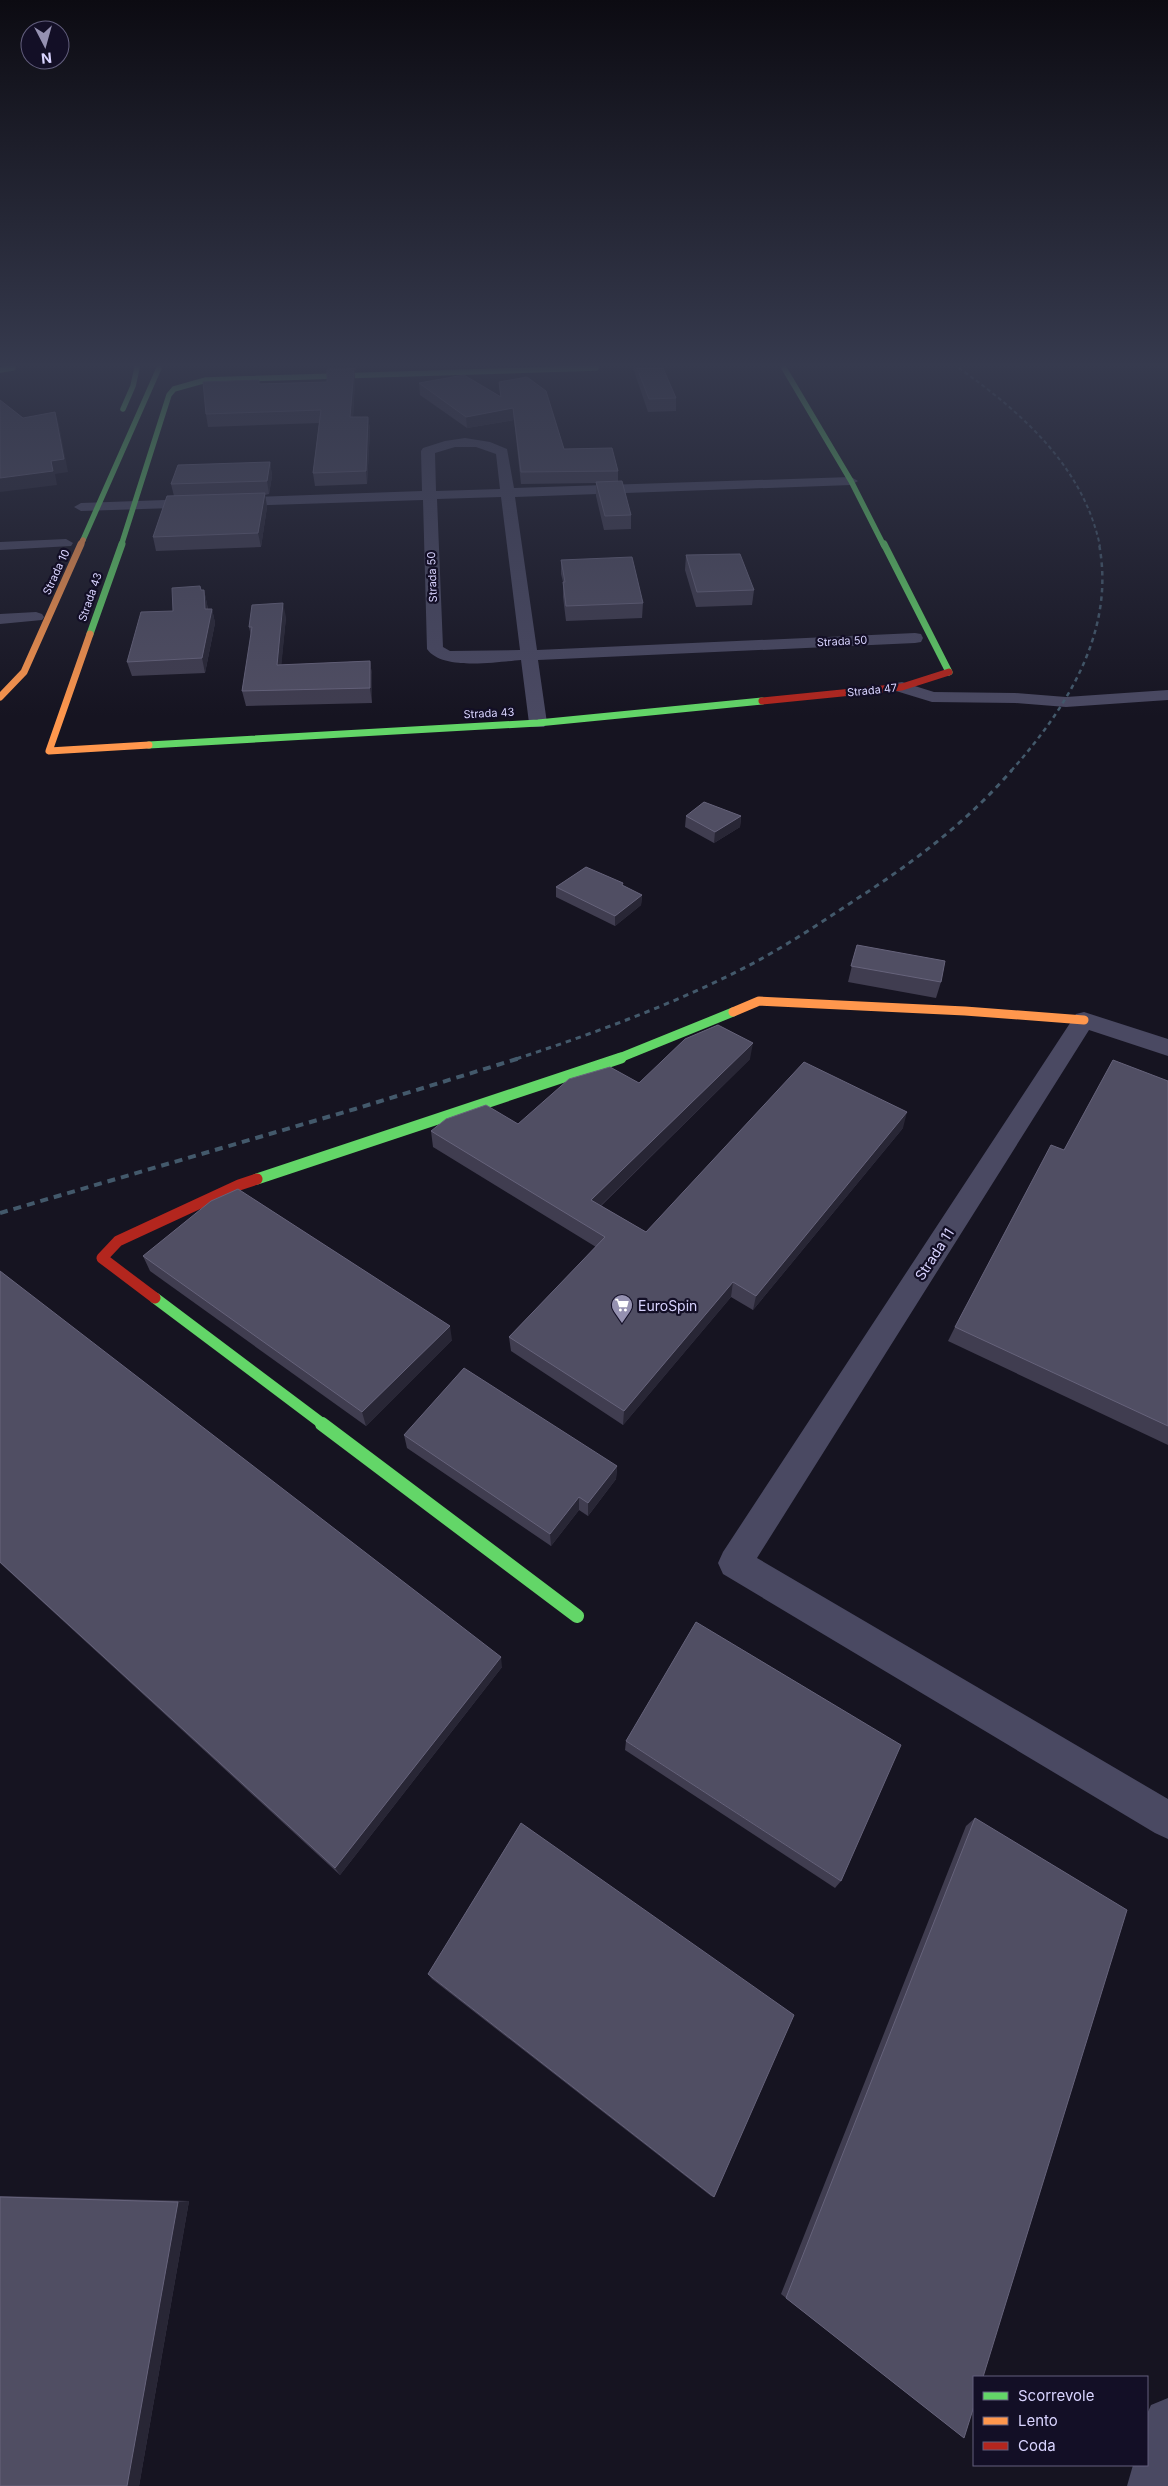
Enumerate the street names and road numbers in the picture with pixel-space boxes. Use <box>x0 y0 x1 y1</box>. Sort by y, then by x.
street label: Strada 10 <box>39 547 73 597</box>
street label: Strada 50 <box>424 551 440 603</box>
street label: Strada 43 <box>75 570 105 623</box>
street label: Strada 50 <box>816 633 868 649</box>
street label: Strada 47 <box>846 680 898 700</box>
street label: Strada 43 <box>463 705 515 721</box>
street label: Strada 11 <box>911 1225 957 1283</box>

